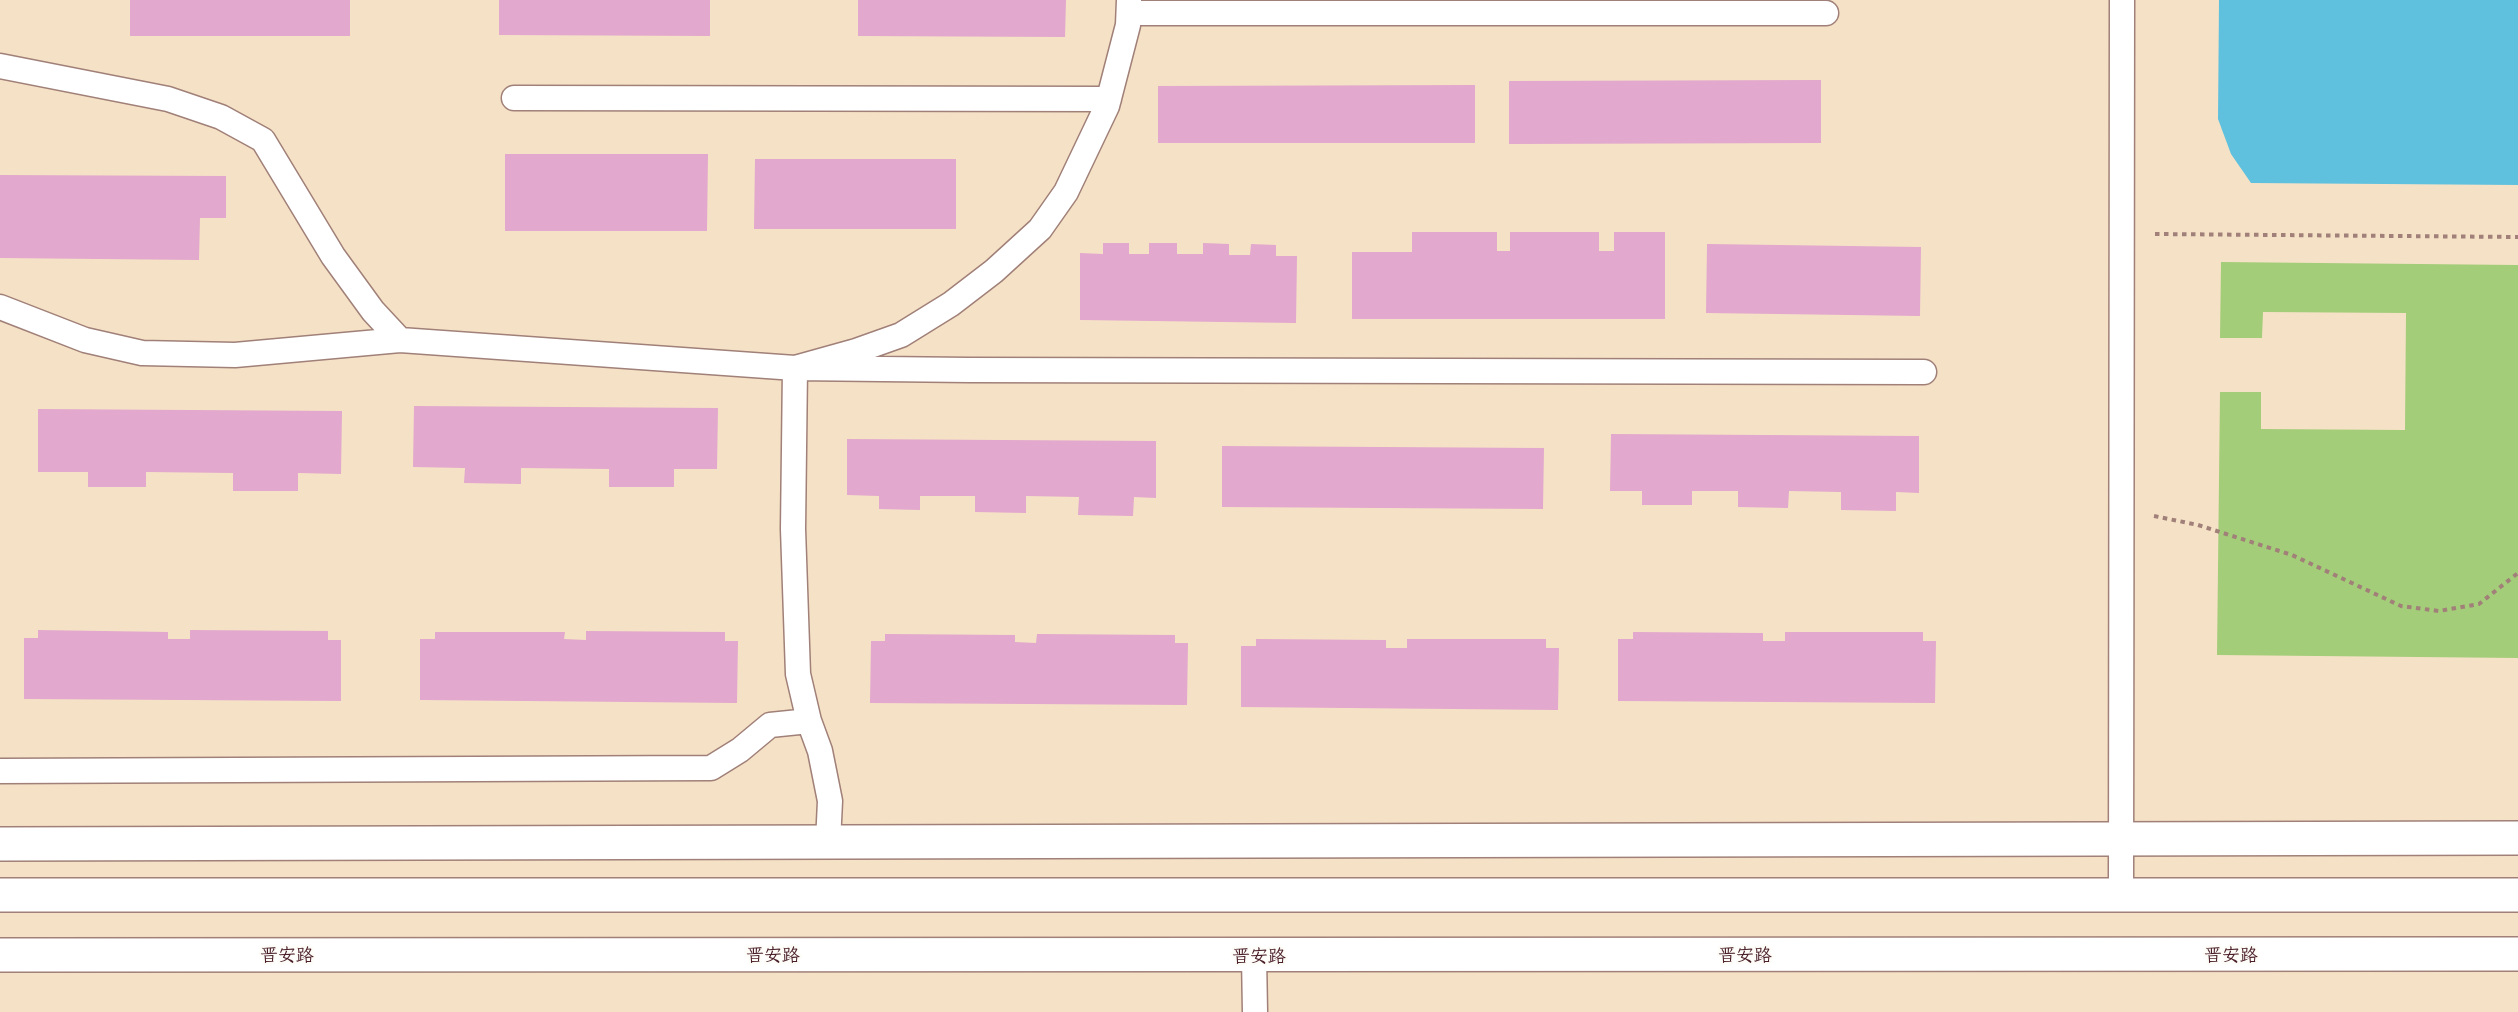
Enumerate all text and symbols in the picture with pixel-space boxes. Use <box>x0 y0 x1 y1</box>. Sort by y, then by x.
street label: 晋安路 <box>260 944 314 966</box>
street label: 晋安路 <box>746 944 800 966</box>
street label: 晋安路 <box>1718 944 1772 966</box>
street label: 晋安路 <box>2204 944 2258 966</box>
street label: 晋安路 <box>1232 945 1286 967</box>

